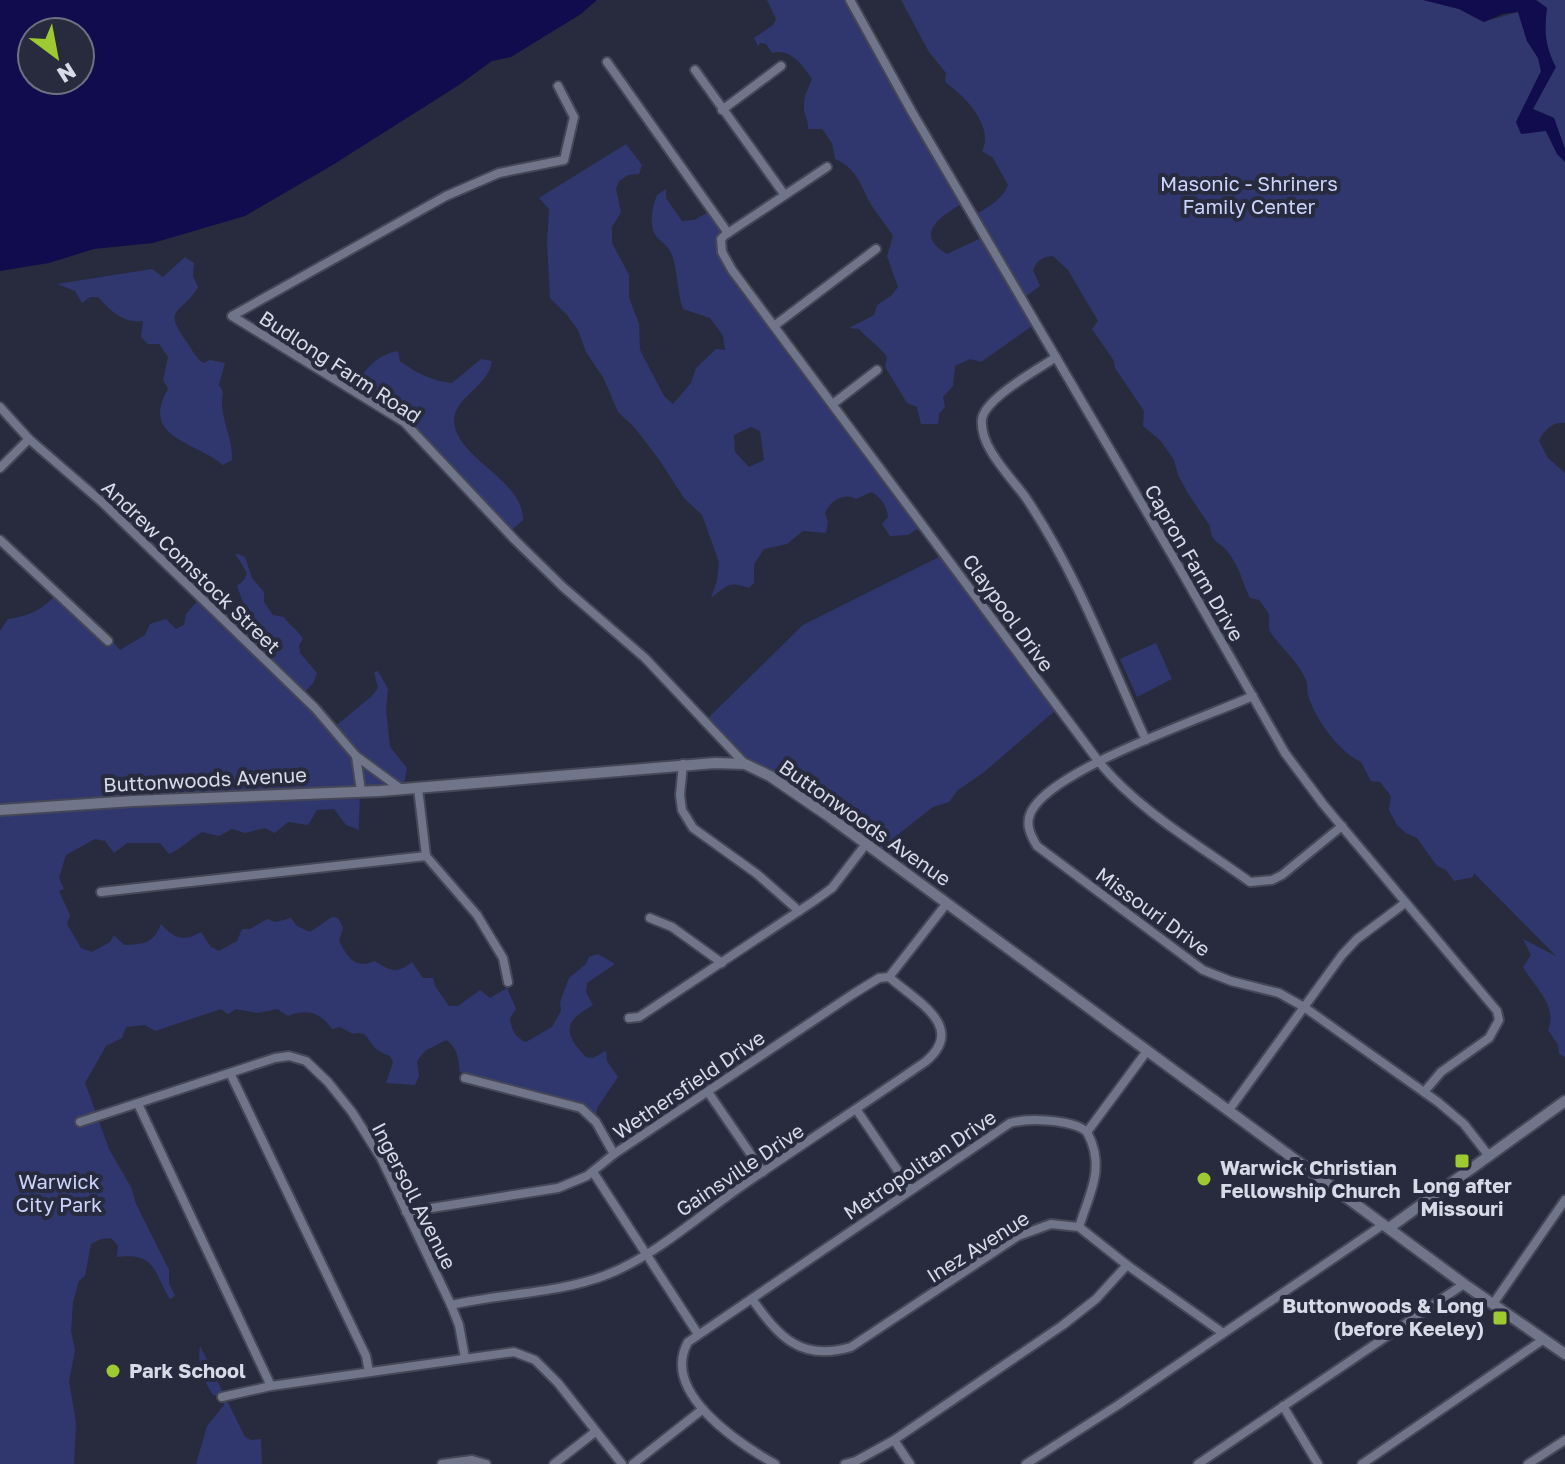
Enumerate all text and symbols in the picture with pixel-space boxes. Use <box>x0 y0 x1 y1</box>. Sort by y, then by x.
north arrow <box>16 16 96 96</box>
text: N <box>53 58 81 89</box>
park label: Masonic - Shriners Family Center <box>1160 171 1338 218</box>
street label: Budlong Farm Road <box>255 305 426 427</box>
street label: Andrew Comstock Street <box>98 475 286 658</box>
street label: Capron Farm Drive <box>1140 480 1250 645</box>
street label: Claypool Drive <box>958 549 1059 676</box>
street label: Buttonwoods Avenue <box>775 754 956 890</box>
street label: Buttonwoods Avenue <box>103 762 307 796</box>
street label: Missouri Drive <box>1092 862 1215 961</box>
street label: Wethersfield Drive <box>608 1025 769 1144</box>
street label: Metropolitan Drive <box>839 1104 1000 1224</box>
street label: Ingersoll Avenue <box>368 1118 462 1273</box>
street label: Gainsville Drive <box>671 1118 808 1221</box>
marker: Long after Missouri <box>1453 1152 1471 1170</box>
place label: Warwick Christian Fellowship Church <box>1220 1155 1401 1202</box>
park label: Warwick City Park <box>16 1169 102 1216</box>
marker: Warwick Christian Fellowship Church <box>1195 1170 1213 1188</box>
place label: Long after Missouri <box>1412 1173 1512 1220</box>
street label: Inez Avenue <box>922 1205 1033 1287</box>
place label: Buttonwoods & Long (before Keeley) <box>1282 1293 1484 1340</box>
marker: Buttonwoods & Long (before Keeley) <box>1491 1309 1509 1327</box>
place label: Park School <box>129 1358 246 1382</box>
marker: Park School <box>104 1362 122 1380</box>

